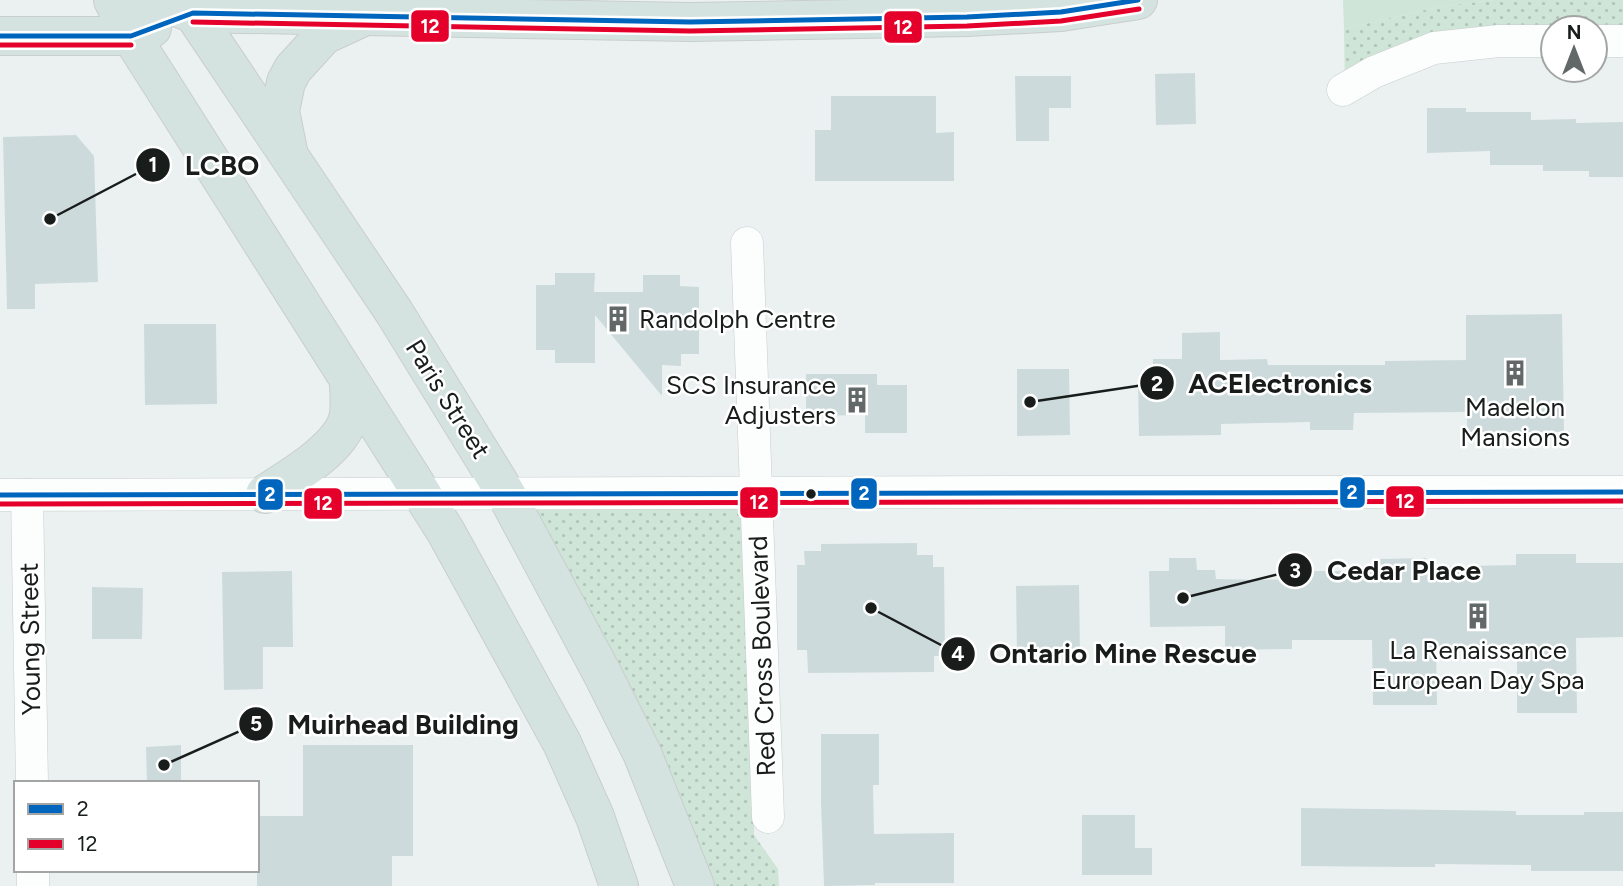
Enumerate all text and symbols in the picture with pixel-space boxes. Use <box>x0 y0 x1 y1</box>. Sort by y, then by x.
line badge: 12 <box>410 9 450 43</box>
line badge: 12 <box>883 10 923 44</box>
north arrow <box>1539 14 1609 84</box>
text: 12 <box>420 15 440 38</box>
text: 12 <box>893 16 913 39</box>
text: N <box>1567 21 1581 44</box>
callout: LCBO <box>135 140 273 189</box>
text: LCBO <box>185 148 259 182</box>
text: 1 <box>149 152 157 177</box>
place label: Randolph Centre <box>639 303 836 335</box>
building icon: Randolph Centre <box>603 304 633 334</box>
street label: Paris Street <box>399 334 497 465</box>
building icon: Madelon Mansions <box>1500 358 1530 388</box>
callout: ACElectronics <box>1140 359 1386 408</box>
text: ACElectronics <box>1188 366 1372 400</box>
place label: SCS Insurance Adjusters <box>666 369 836 431</box>
text: 2 <box>1151 371 1163 396</box>
building icon: SCS Insurance Adjusters <box>842 385 872 415</box>
place label: Madelon Mansions <box>1460 391 1570 453</box>
line badge: 2 <box>1339 476 1366 509</box>
line badge: 2 <box>850 477 878 510</box>
line badge: 2 <box>257 478 284 511</box>
text: 2 <box>1346 481 1358 504</box>
text: 2 <box>858 482 870 505</box>
text: 2 <box>264 483 276 506</box>
line badge: 12 <box>1385 485 1425 518</box>
line badge: 12 <box>739 486 779 519</box>
line badge: 12 <box>303 487 343 520</box>
unlabelled marker <box>804 487 818 501</box>
text: 12 <box>1395 490 1415 513</box>
text: 12 <box>749 491 769 514</box>
text: 12 <box>313 492 333 515</box>
street label: Red Cross Boulevard <box>742 535 782 777</box>
callout: Cedar Place <box>1278 546 1495 595</box>
text: Cedar Place <box>1327 553 1481 587</box>
text: 3 <box>1289 558 1301 583</box>
street label: Young Street <box>13 562 47 716</box>
building icon: La Renaissance European Day Spa <box>1463 601 1493 631</box>
callout: Ontario Mine Rescue <box>940 629 1270 678</box>
place label: La Renaissance European Day Spa <box>1371 634 1585 696</box>
text: Ontario Mine Rescue <box>989 636 1257 670</box>
text: 4 <box>951 641 965 666</box>
callout: Muirhead Building <box>238 699 533 748</box>
text: Muirhead Building <box>287 707 519 741</box>
text: 5 <box>250 711 262 736</box>
legend <box>14 781 259 872</box>
text: 2 <box>77 796 89 821</box>
text: 12 <box>77 831 97 856</box>

